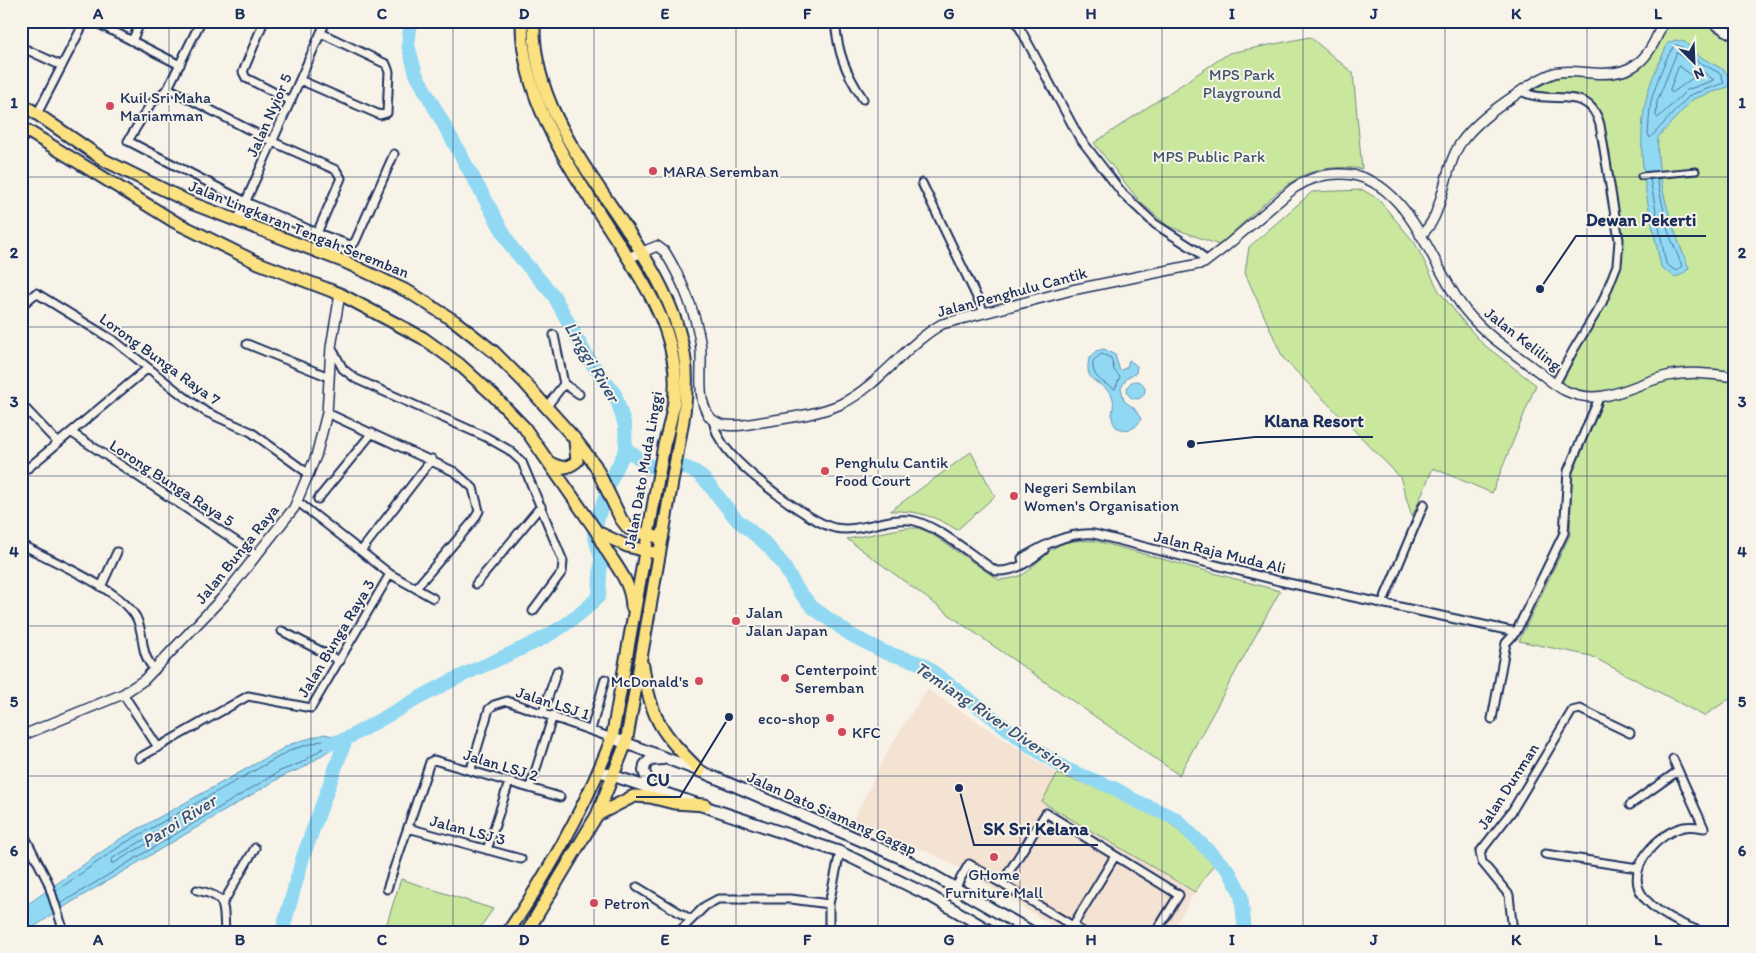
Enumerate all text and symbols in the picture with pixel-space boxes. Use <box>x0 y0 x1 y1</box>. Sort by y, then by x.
text: A <box>92 4 104 23</box>
text: B <box>235 4 246 23</box>
text: C <box>377 4 388 23</box>
text: D <box>519 4 530 23</box>
text: E <box>661 4 670 23</box>
text: F <box>803 4 812 23</box>
text: G <box>943 4 955 23</box>
text: H <box>1085 4 1097 23</box>
text: I <box>1229 4 1235 23</box>
text: J <box>1369 4 1378 23</box>
text: K <box>1511 4 1522 23</box>
text: L <box>1654 4 1663 23</box>
north arrow <box>1668 38 1718 88</box>
text: N <box>1691 64 1707 83</box>
park label: MPS Park Playground <box>1203 65 1281 102</box>
street label: Jalan Nyior 5 <box>242 70 296 160</box>
place label: Kuil Sri Maha Mariamman <box>120 88 211 125</box>
text: 1 <box>10 93 18 112</box>
text: 1 <box>1738 93 1746 112</box>
marker: Kuil Sri Maha Mariamman <box>104 100 116 112</box>
park label: MPS Public Park <box>1153 147 1265 166</box>
place label: MARA Seremban <box>663 162 779 181</box>
marker: MARA Seremban <box>647 165 659 177</box>
street label: Jalan Lingkaran Tengah Seremban <box>186 176 412 282</box>
callout: Dewan Pekerti <box>1576 203 1706 236</box>
text: Dewan Pekerti <box>1586 209 1696 231</box>
text: 2 <box>10 243 19 262</box>
text: 2 <box>1738 243 1747 262</box>
street label: Jalan Penghulu Cantik <box>935 263 1090 321</box>
street label: Jalan Keliling <box>1481 303 1566 375</box>
street label: Lorong Bunga Raya 7 <box>96 309 224 409</box>
water label: Linggi River <box>559 318 626 408</box>
street label: Jalan Dato Muda Linggi <box>620 390 666 550</box>
text: 3 <box>10 392 19 411</box>
text: 3 <box>1738 392 1747 411</box>
callout: Klana Resort <box>1255 404 1373 437</box>
text: Klana Resort <box>1264 410 1364 432</box>
street label: Lorong Bunga Raya 5 <box>106 436 238 530</box>
place label: Penghulu Cantik Food Court <box>835 453 949 490</box>
marker: Penghulu Cantik Food Court <box>819 465 831 477</box>
place label: Negeri Sembilan Women's Organisation <box>1024 478 1179 515</box>
marker: Negeri Sembilan Women's Organisation <box>1008 490 1020 502</box>
street label: Jalan Bunga Raya <box>191 500 283 607</box>
street label: Jalan Raja Muda Ali <box>1152 526 1288 578</box>
text: 4 <box>9 542 19 561</box>
text: 4 <box>1737 542 1747 561</box>
street label: Jalan Bunga Raya 3 <box>293 575 379 701</box>
place label: Jalan Jalan Japan <box>746 603 828 640</box>
marker: Jalan Jalan Japan <box>730 615 742 627</box>
water label: Temiang River Diversion <box>911 656 1076 778</box>
place label: Centerpoint Seremban <box>795 660 877 697</box>
place label: McDonald's <box>611 672 689 691</box>
marker: Centerpoint Seremban <box>779 672 791 684</box>
marker: McDonald's <box>693 675 705 687</box>
street label: Jalan LSJ 1 <box>514 682 593 724</box>
text: 5 <box>10 692 19 711</box>
text: 5 <box>1738 692 1747 711</box>
place label: eco-shop <box>758 709 820 728</box>
marker: eco-shop <box>824 712 836 724</box>
place label: KFC <box>852 723 881 742</box>
marker: KFC <box>836 726 848 738</box>
street label: Jalan Dunman <box>1473 739 1543 833</box>
street label: Jalan LSJ 2 <box>461 745 541 786</box>
callout: CU <box>636 764 680 797</box>
street label: Jalan Dato Siamang Gagap <box>744 767 920 859</box>
text: CU <box>646 769 670 791</box>
water label: Paroi River <box>138 788 222 853</box>
street label: Jalan LSJ 3 <box>428 811 508 849</box>
callout: SK Sri Kelana <box>974 812 1098 845</box>
text: SK Sri Kelana <box>983 818 1089 840</box>
text: 6 <box>10 841 19 860</box>
text: 6 <box>1738 841 1747 860</box>
marker: GHome Furniture Mall <box>988 851 1000 863</box>
place label: GHome Furniture Mall <box>945 865 1043 902</box>
place label: Petron <box>604 894 650 913</box>
marker: Petron <box>588 897 600 909</box>
text: A <box>92 930 104 949</box>
text: B <box>235 930 246 949</box>
text: C <box>377 930 388 949</box>
text: D <box>519 930 530 949</box>
text: E <box>661 930 670 949</box>
text: F <box>803 930 812 949</box>
text: G <box>943 930 955 949</box>
text: H <box>1085 930 1097 949</box>
text: I <box>1229 930 1235 949</box>
text: J <box>1369 930 1378 949</box>
text: K <box>1511 930 1522 949</box>
text: L <box>1654 930 1663 949</box>

